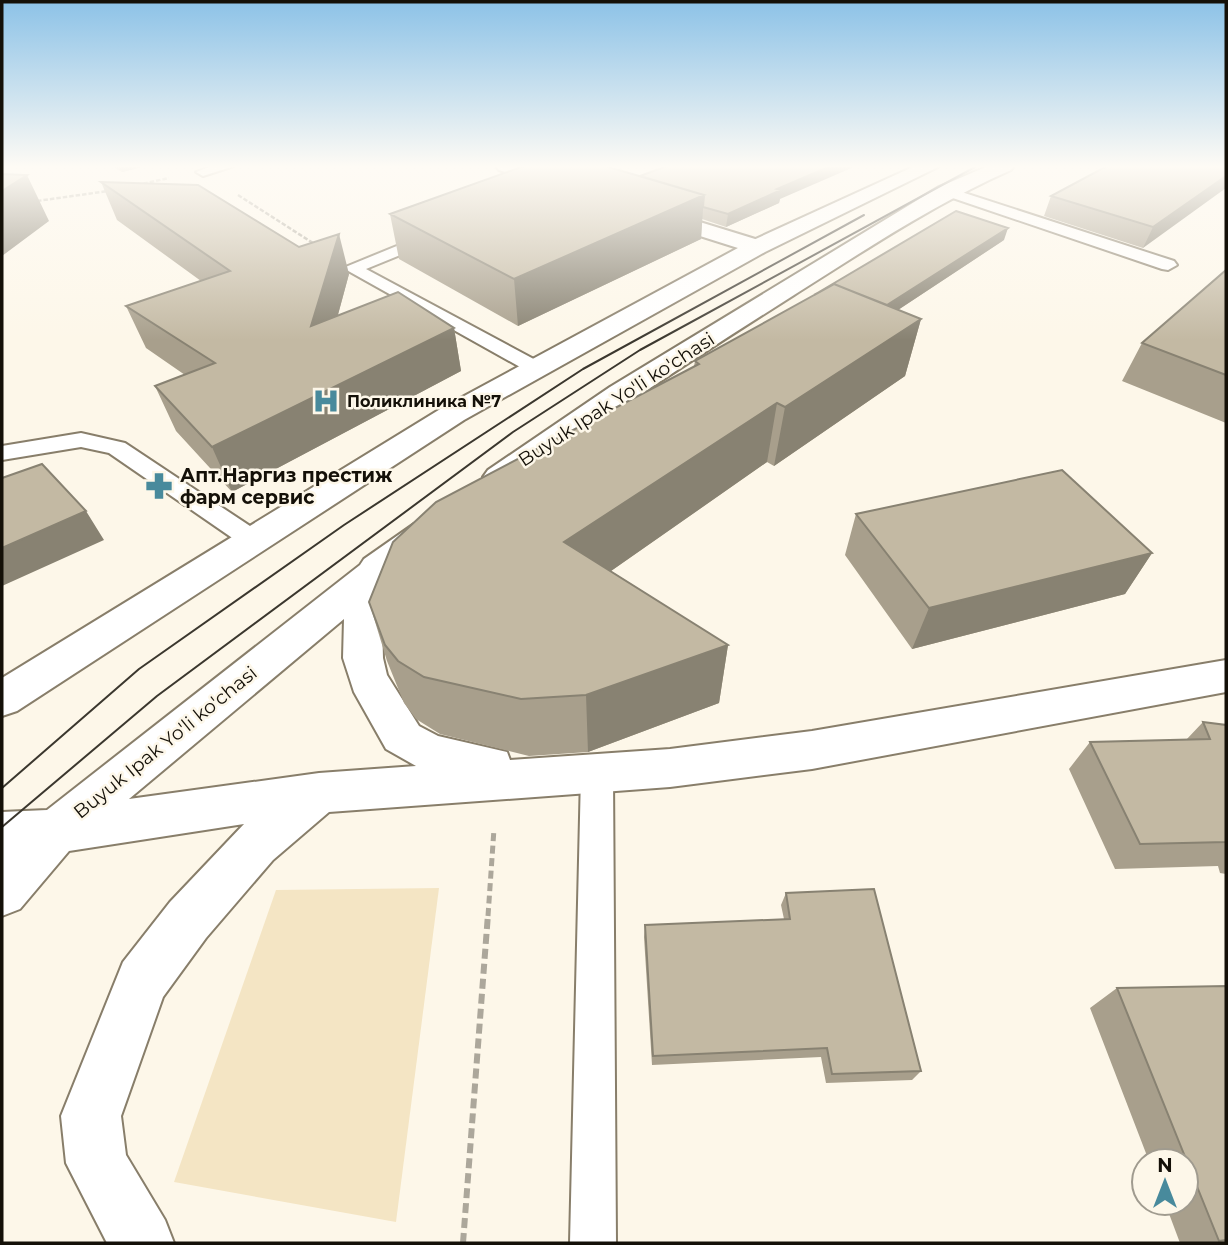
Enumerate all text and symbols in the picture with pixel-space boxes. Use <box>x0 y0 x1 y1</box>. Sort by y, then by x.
street label: Buyuk Ipak Yo'li ko'chasi <box>514 327 719 471</box>
hospital icon: Поликлиника №7 <box>311 386 341 416</box>
place label: Поликлиника №7 <box>347 392 501 411</box>
place label: Апт.Наргиз престиж фарм сервис <box>180 464 393 509</box>
pharmacy icon: Апт.Наргиз престиж фарм сервис <box>144 471 174 501</box>
street label: Buyuk Ipak Yo'li ko'chasi <box>69 661 262 823</box>
north arrow <box>1130 1147 1200 1217</box>
text: N <box>1157 1154 1173 1177</box>

